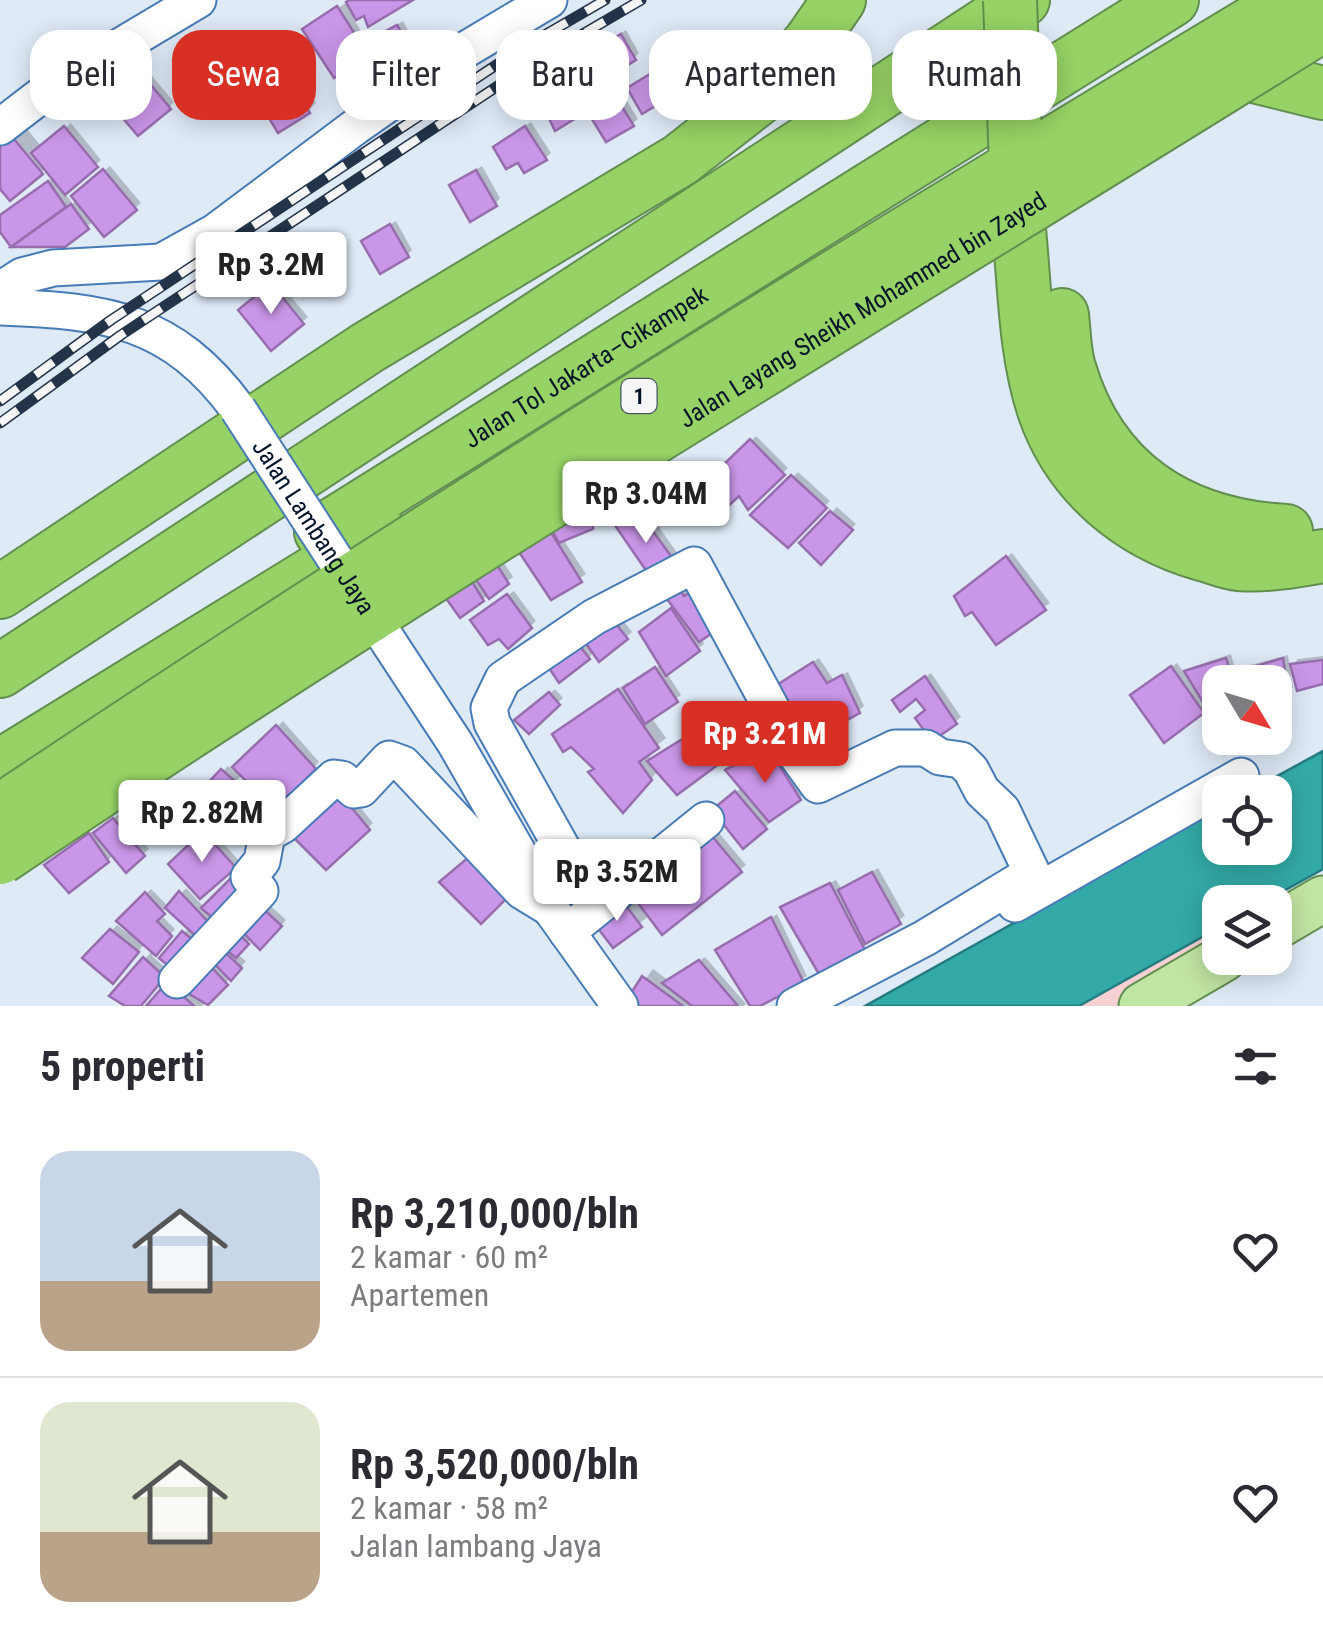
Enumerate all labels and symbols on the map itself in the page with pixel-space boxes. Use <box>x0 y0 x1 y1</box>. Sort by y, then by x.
street label: Jalan Layang Sheikh Mohammed bin Zayed <box>673 186 1051 433</box>
pin: Rp 3.2M <box>179 232 363 317</box>
street label: Jalan Tol Jakarta–Cikampek <box>458 279 713 454</box>
road number: 1 <box>622 379 656 413</box>
street label: Jalan Lambang Jaya <box>247 433 381 620</box>
pin: Rp 3.04M <box>543 461 749 546</box>
north arrow <box>1202 665 1292 755</box>
pin: Rp 3.21M <box>662 701 868 786</box>
pin: Rp 2.82M <box>99 780 305 865</box>
pin: Rp 3.52M <box>514 839 720 924</box>

